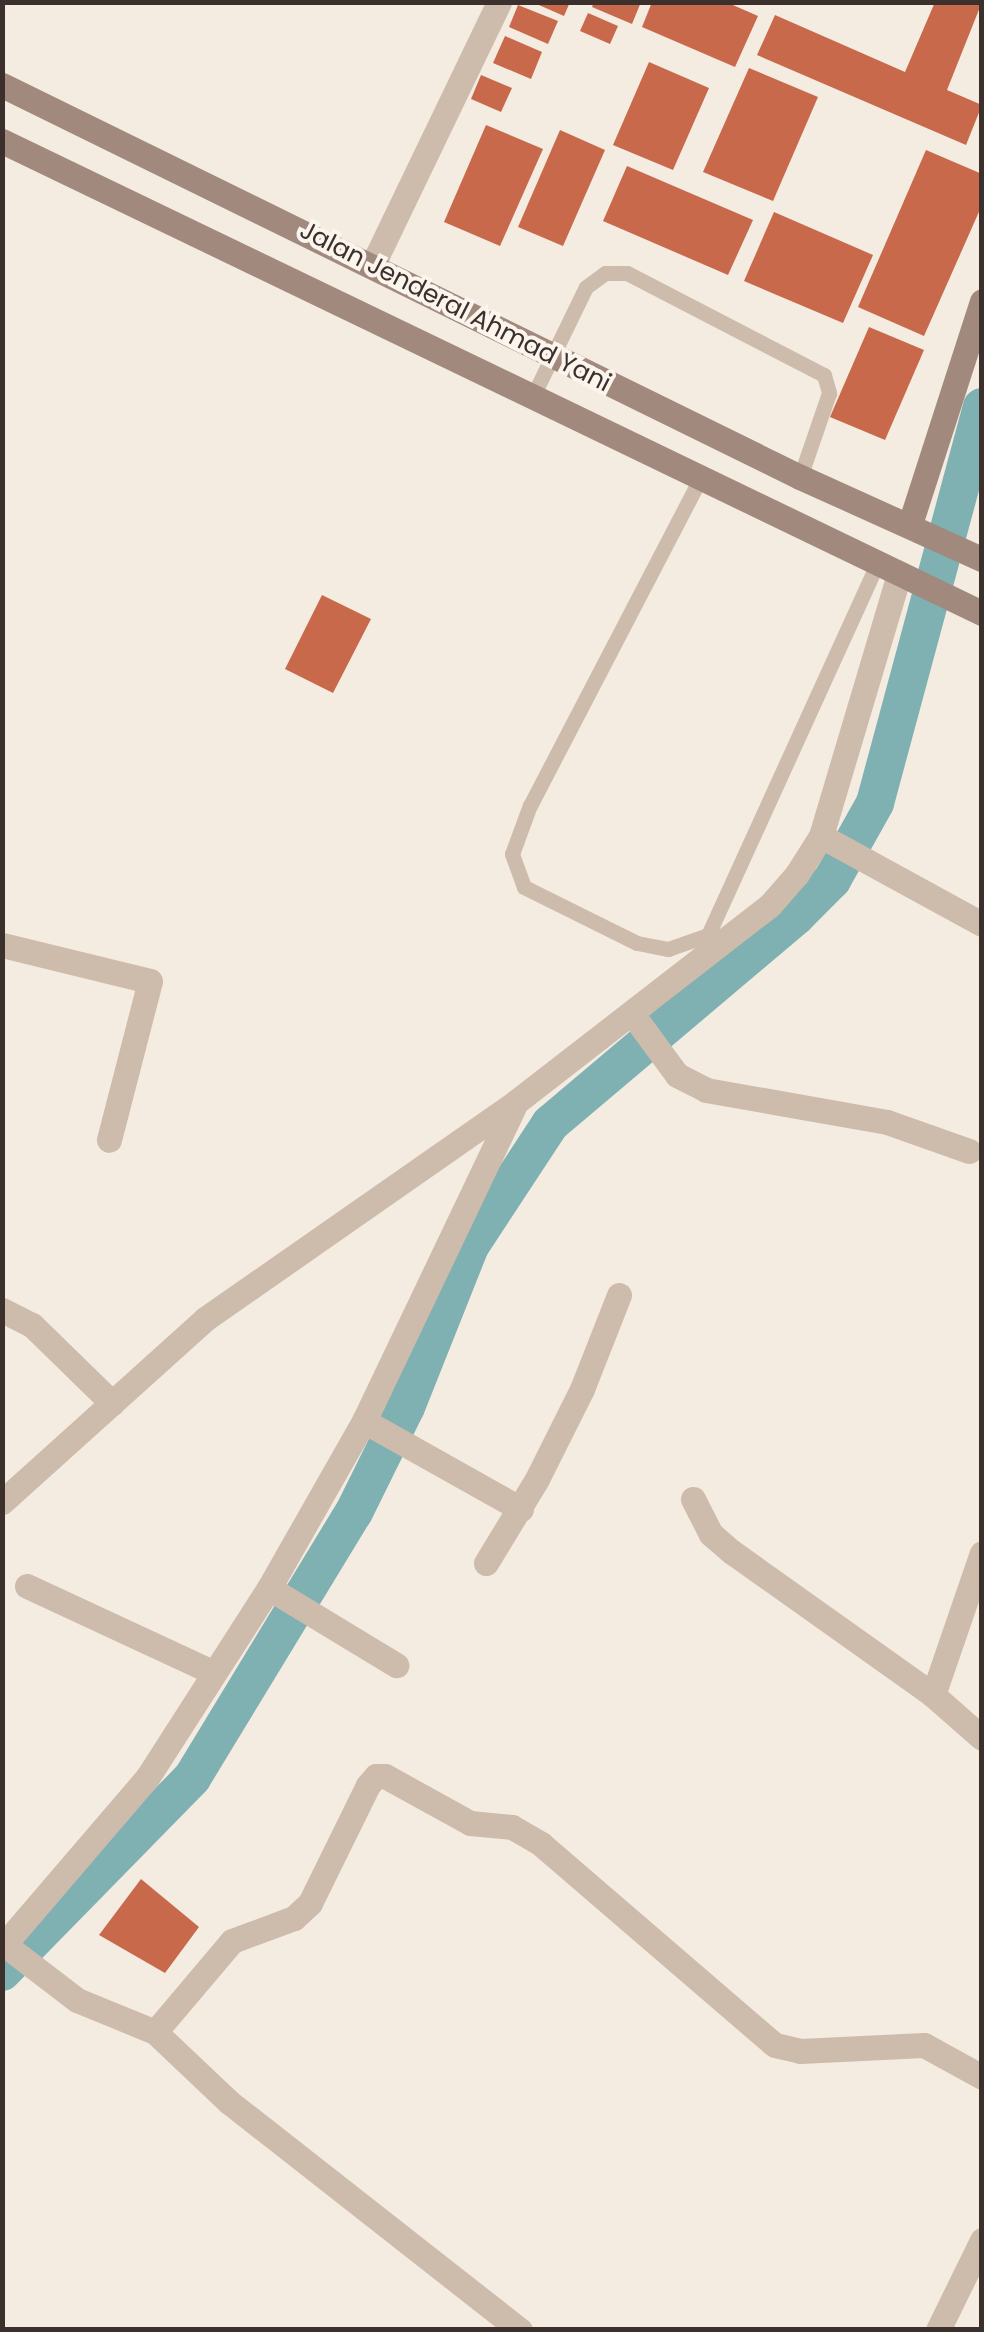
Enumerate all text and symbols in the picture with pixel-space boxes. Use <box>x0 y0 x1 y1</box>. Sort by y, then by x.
street label: Jalan Jenderal Ahmad Yani <box>295 215 615 399</box>

